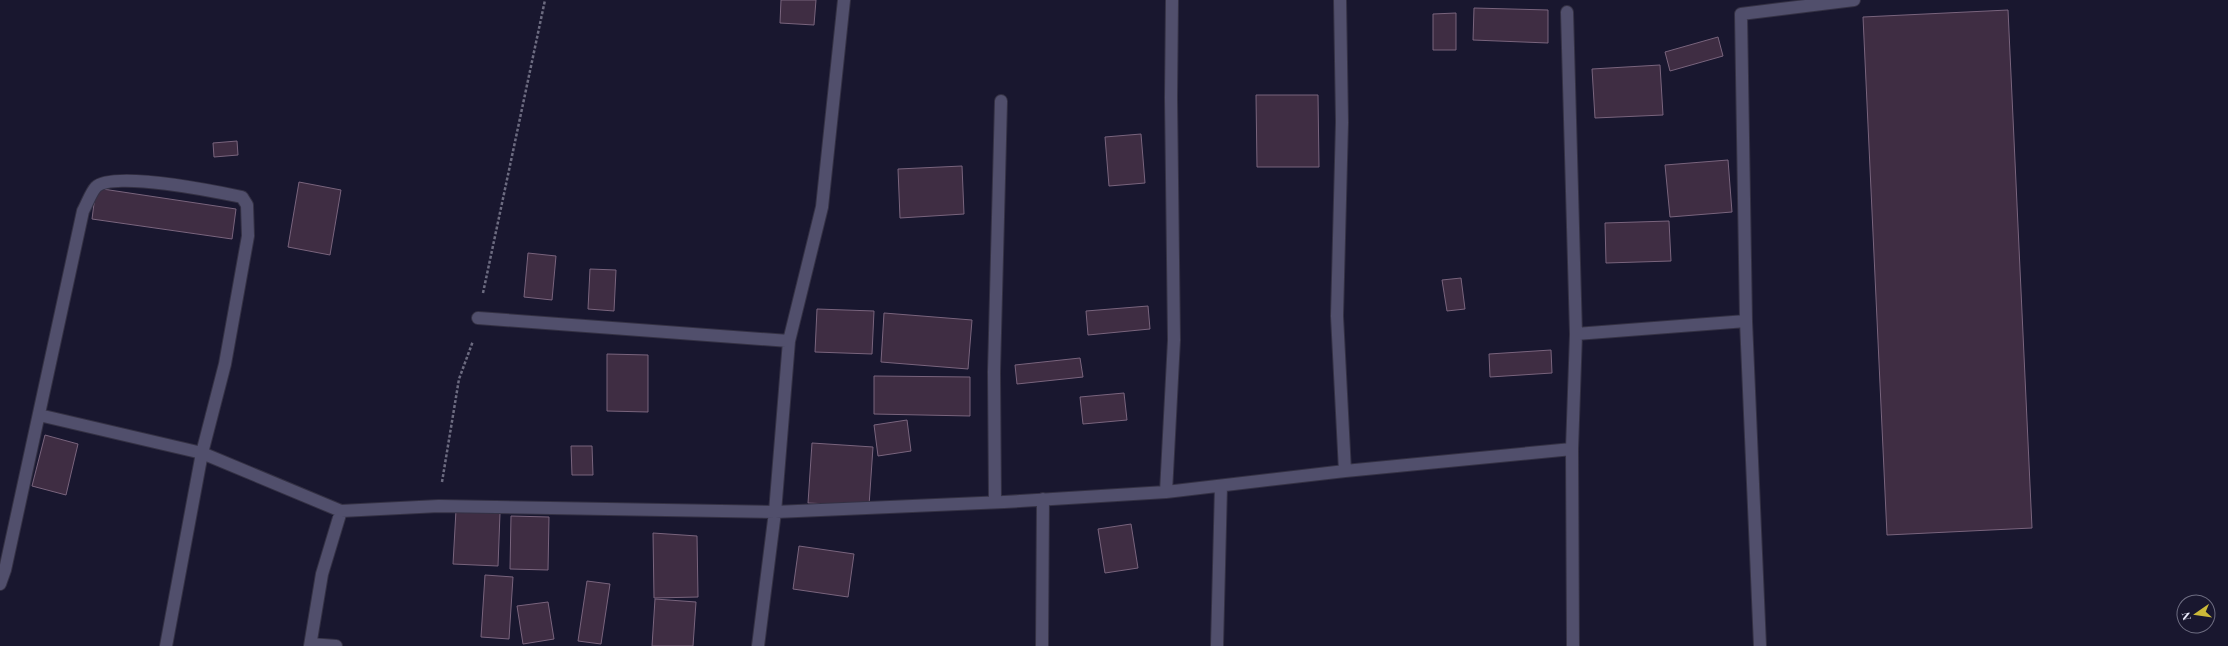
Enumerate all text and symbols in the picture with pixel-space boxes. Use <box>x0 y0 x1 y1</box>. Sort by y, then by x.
north arrow <box>2176 594 2216 634</box>
text: N <box>2178 611 2194 622</box>

